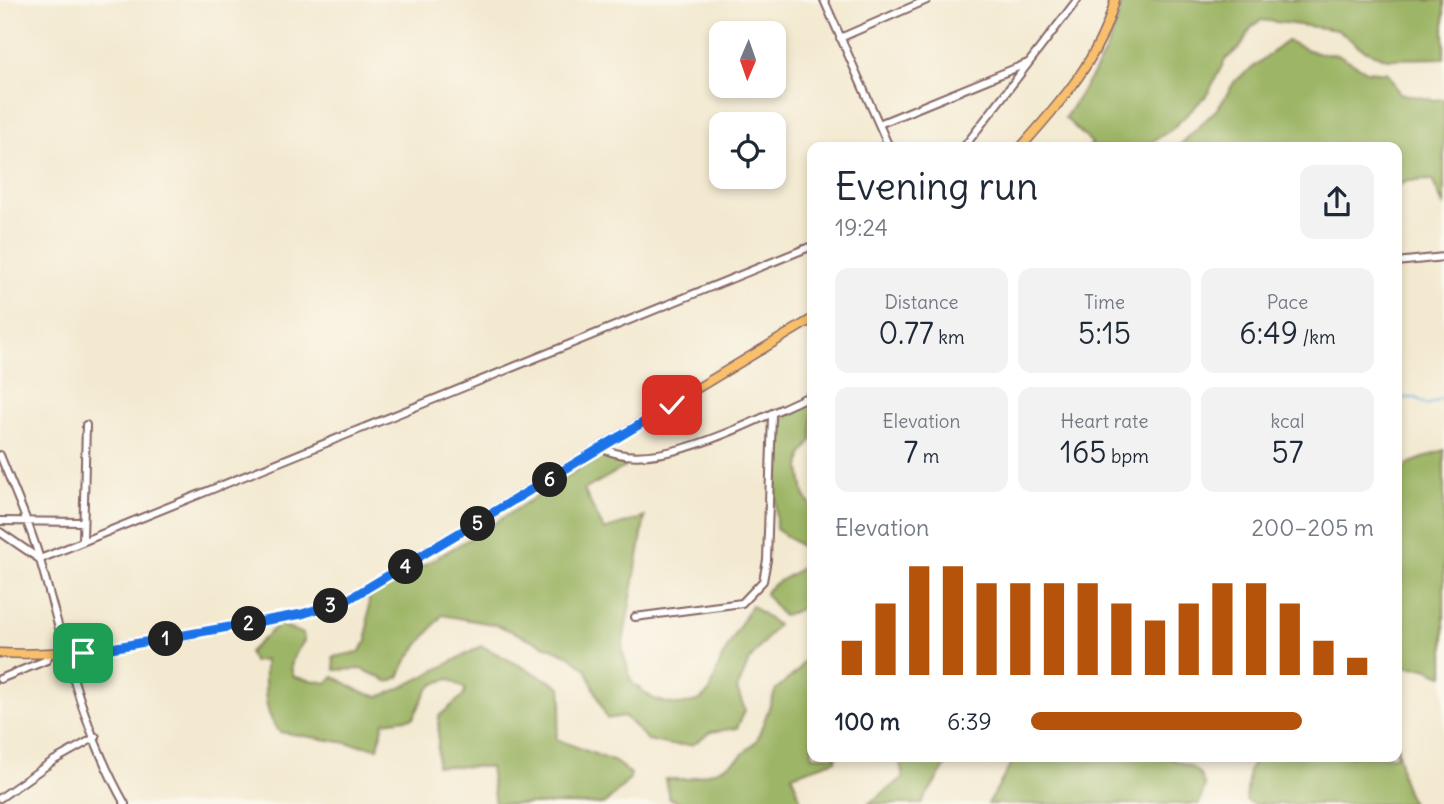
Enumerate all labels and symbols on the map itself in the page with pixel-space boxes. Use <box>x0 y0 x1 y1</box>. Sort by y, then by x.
north arrow <box>709 21 786 98</box>
pin <box>642 375 702 435</box>
pin: 6 <box>532 462 568 498</box>
pin: 5 <box>461 506 496 542</box>
pin: 4 <box>388 550 424 584</box>
pin: 3 <box>314 588 348 624</box>
pin: 2 <box>232 606 266 642</box>
pin: 1 <box>148 622 184 656</box>
pin <box>53 623 113 683</box>

